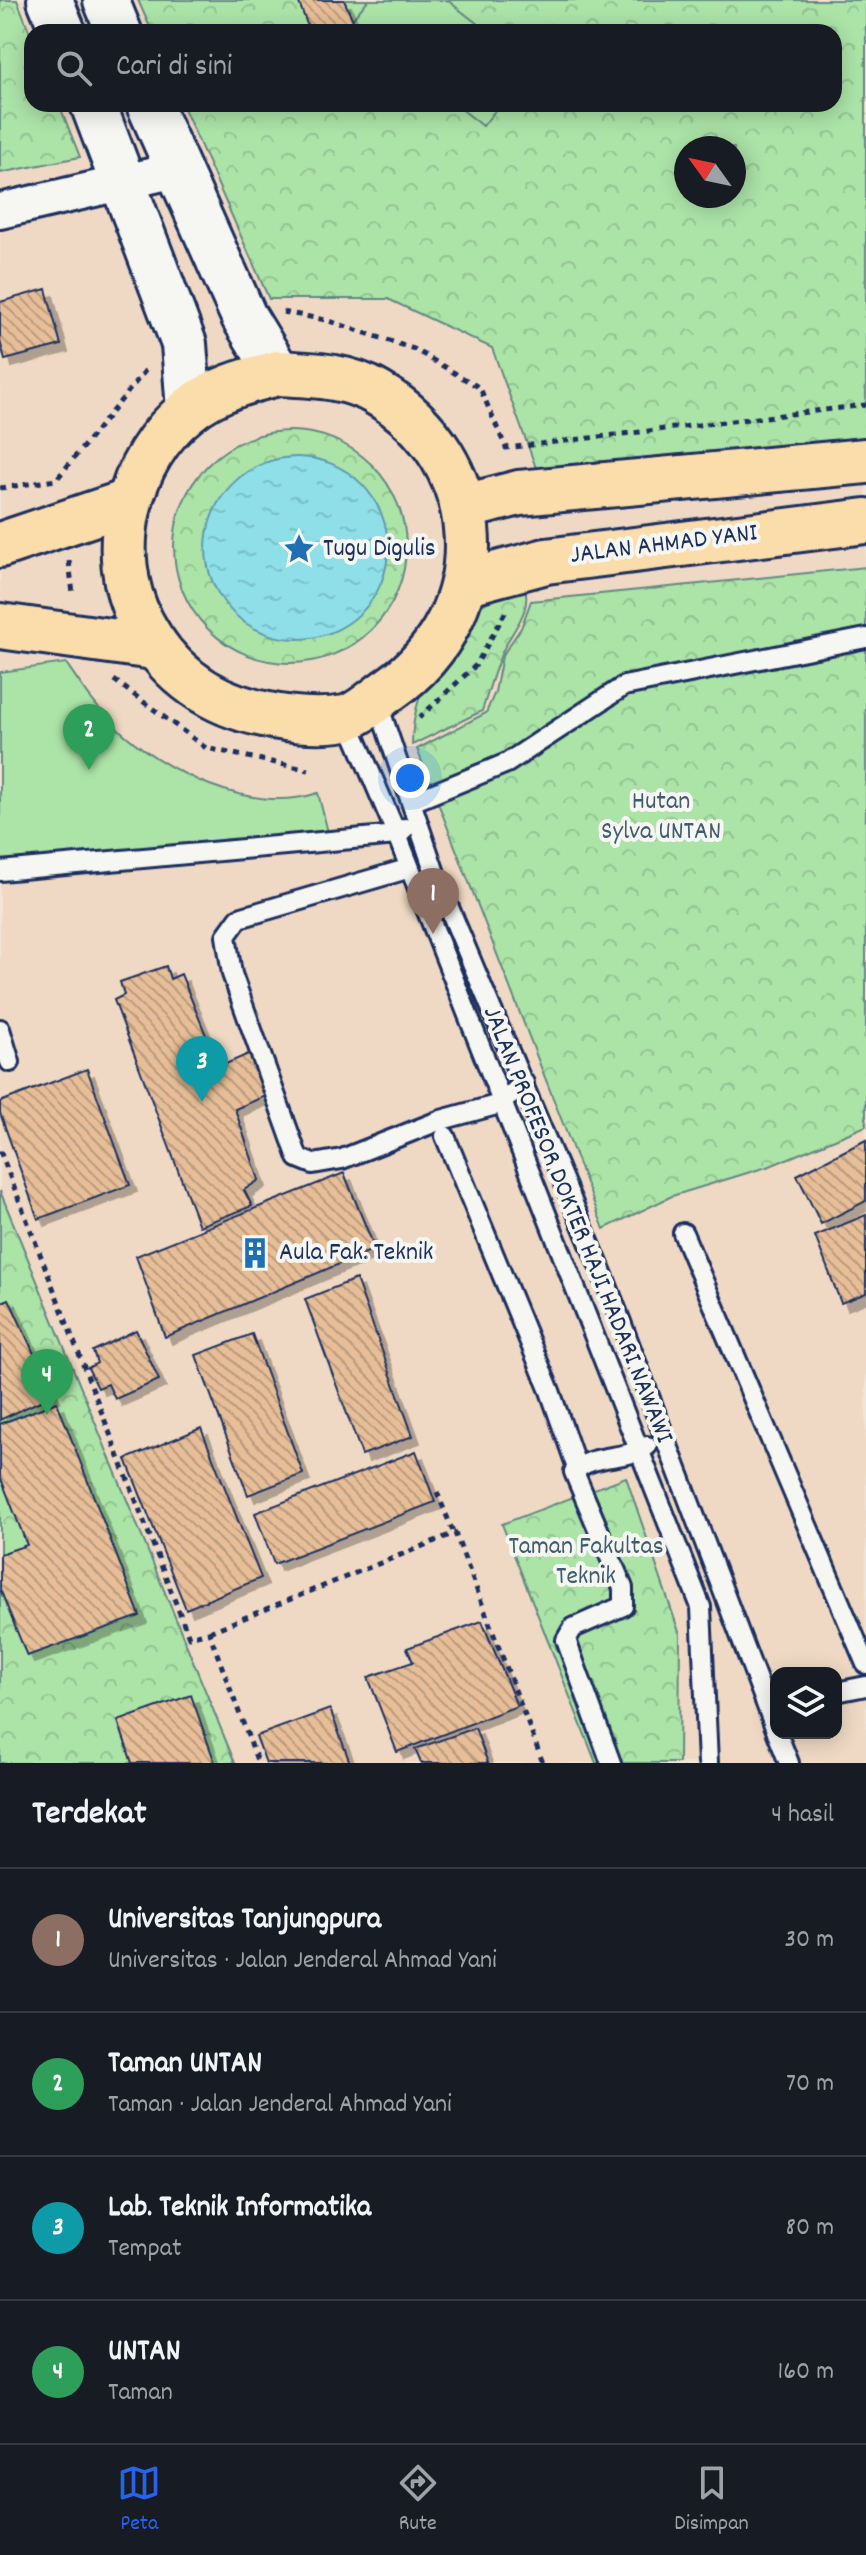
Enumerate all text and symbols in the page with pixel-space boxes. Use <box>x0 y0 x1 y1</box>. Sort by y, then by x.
search box <box>24 24 842 112</box>
icon: search <box>52 46 96 90</box>
text: Cari di sini <box>116 47 232 90</box>
north arrow <box>674 136 746 208</box>
street label: JALAN AHMAD YANI <box>568 515 760 575</box>
place label: Tugu Digulis <box>323 531 436 568</box>
place icon: Tugu Digulis <box>282 532 316 566</box>
pin: 2 <box>63 704 115 770</box>
your location <box>390 758 430 798</box>
park label: Hutan Sylva UNTAN <box>601 784 721 851</box>
pin: 1 <box>407 868 459 934</box>
street label: JALAN PROFESOR DOKTER HAJI HADARI NAWAWI <box>472 1001 682 1449</box>
pin: 3 <box>176 1036 228 1102</box>
place label: Aula Fak. Teknik <box>279 1235 433 1272</box>
building icon: Aula Fak. Teknik <box>238 1236 272 1270</box>
pin: 4 <box>21 1349 73 1415</box>
park label: Taman Fakultas Teknik <box>508 1529 664 1596</box>
map controls <box>770 1667 842 1739</box>
button: layers <box>770 1667 842 1739</box>
text: Terdekat <box>32 1791 147 1840</box>
text: 4 hasil <box>771 1797 834 1834</box>
text: Universitas Tanjungpura <box>108 1900 381 1943</box>
text: 1 <box>55 1922 61 1959</box>
text: 30 m <box>784 1922 834 1959</box>
text: Universitas · Jalan Jenderal Ahmad Yani <box>108 1943 497 1980</box>
text: Taman UNTAN <box>108 2044 262 2087</box>
text: 2 <box>52 2066 64 2103</box>
text: 70 m <box>786 2066 834 2103</box>
text: Taman · Jalan Jenderal Ahmad Yani <box>108 2087 452 2124</box>
text: Lab. Teknik Informatika <box>108 2188 371 2231</box>
text: 3 <box>52 2210 64 2247</box>
text: 80 m <box>786 2210 834 2247</box>
text: Tempat <box>108 2231 181 2268</box>
text: UNTAN <box>108 2332 180 2375</box>
text: 4 <box>53 2354 63 2391</box>
text: 160 m <box>778 2354 834 2391</box>
text: Taman <box>108 2375 173 2412</box>
tab: Peta <box>117 2461 161 2540</box>
tab: Rute <box>396 2461 440 2540</box>
tab: Disimpan <box>674 2461 749 2540</box>

